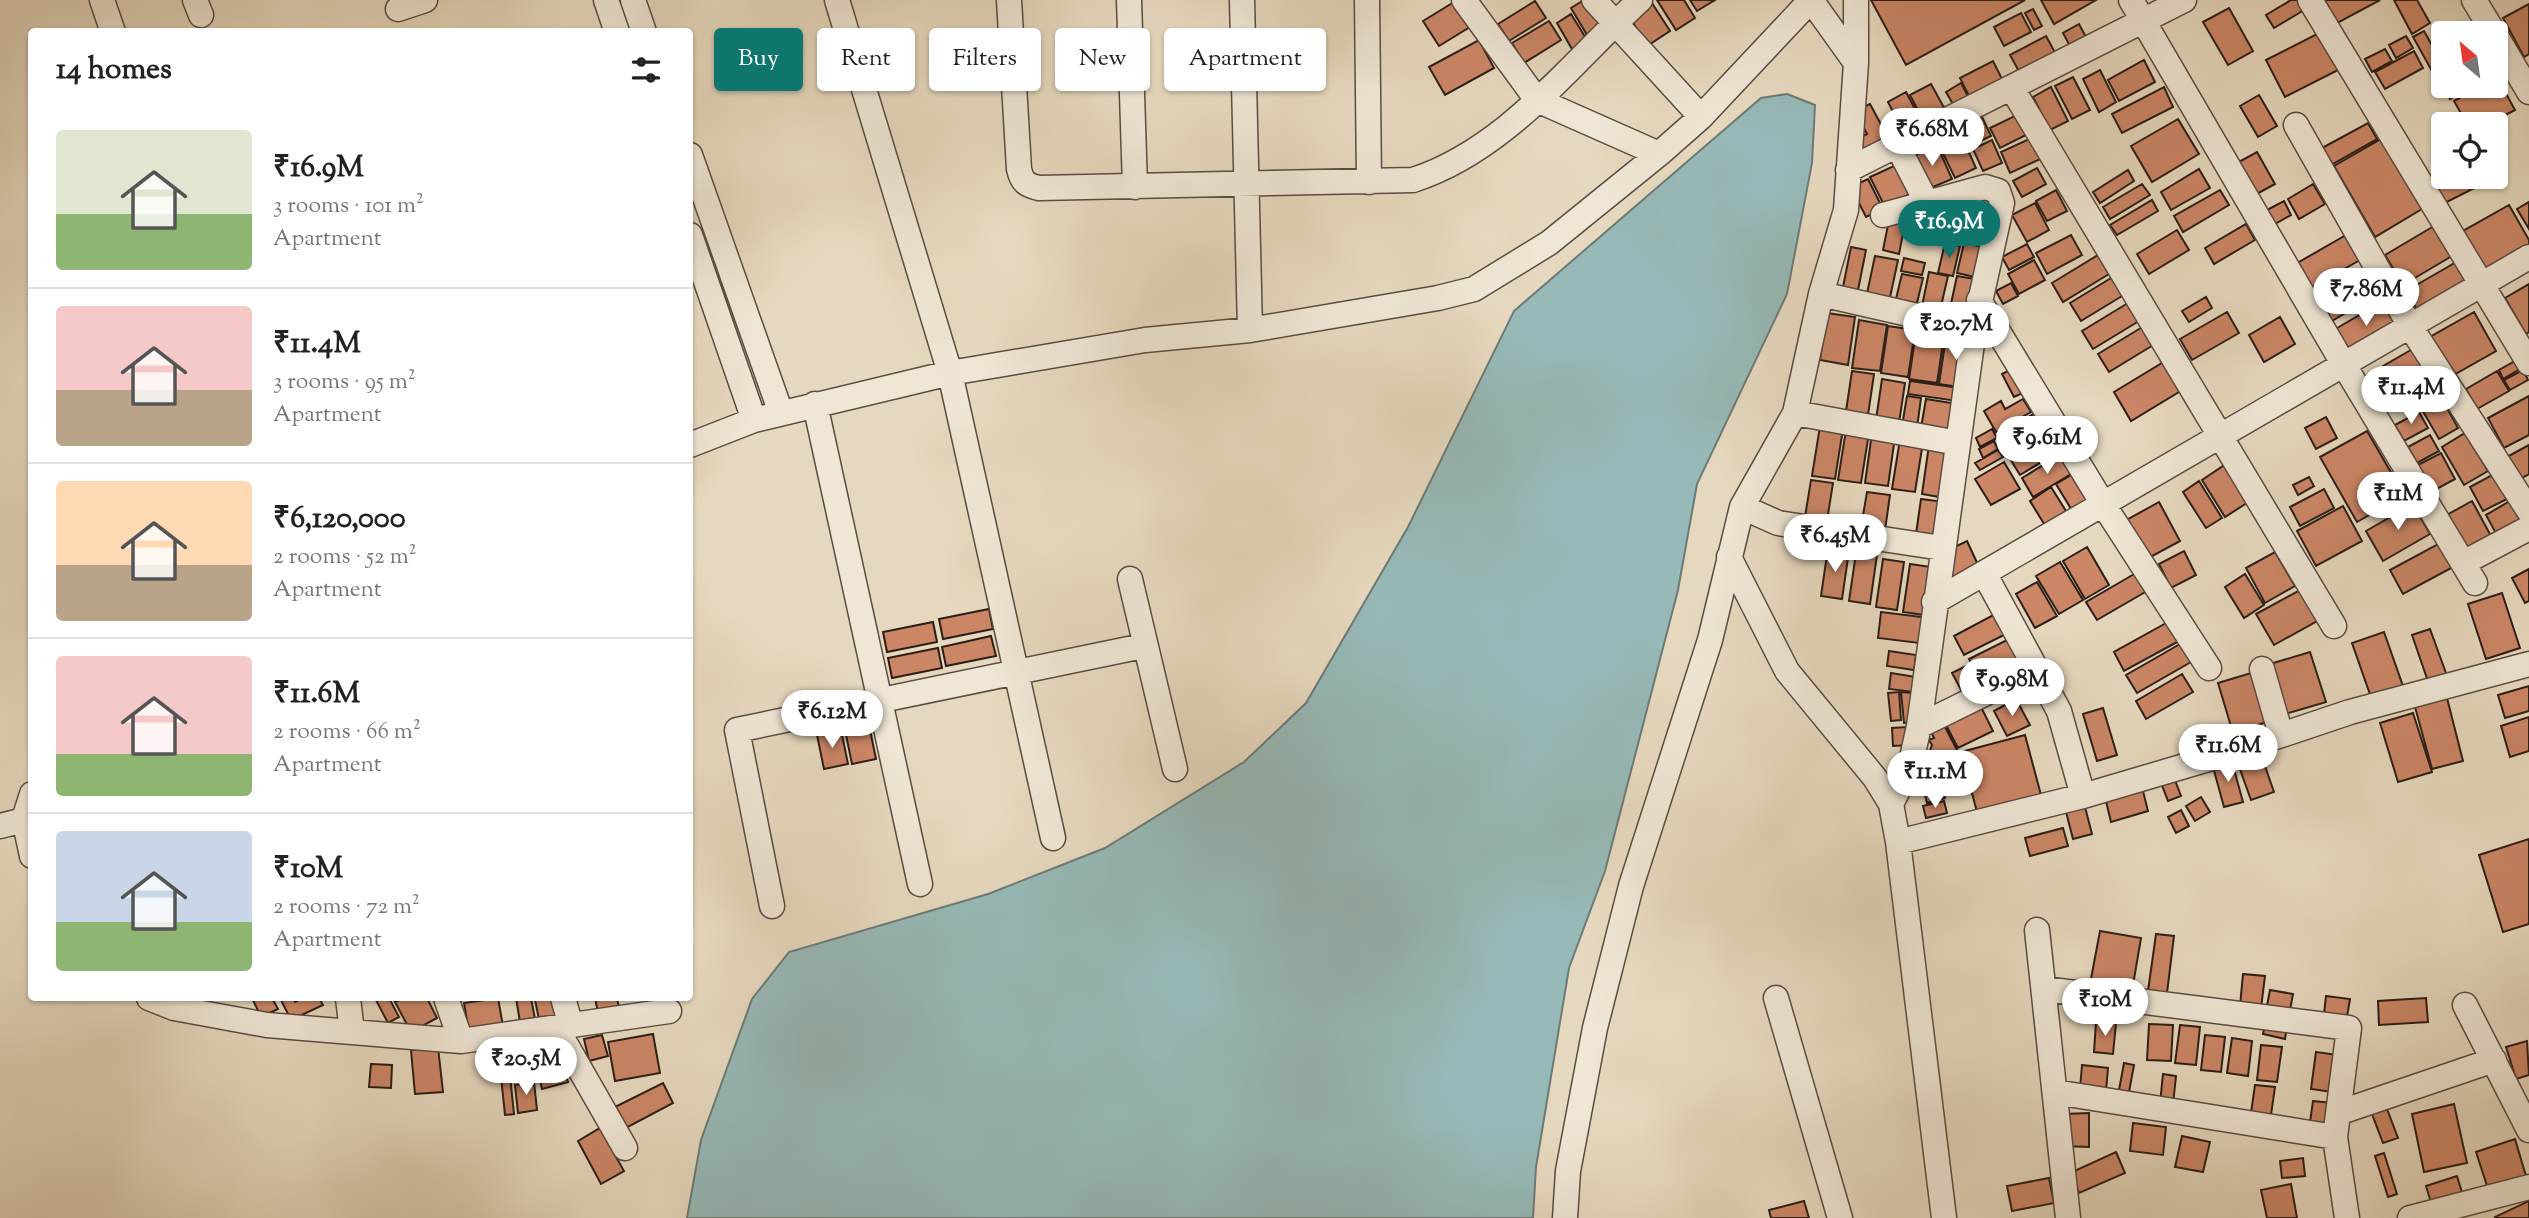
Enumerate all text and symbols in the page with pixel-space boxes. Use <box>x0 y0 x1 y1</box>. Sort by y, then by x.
north arrow <box>2431 21 2508 98</box>
map controls <box>2431 21 2508 189</box>
chip: Buy <box>714 28 803 91</box>
chip: Rent <box>817 28 915 91</box>
chip: Filters <box>929 28 1041 91</box>
chip: New <box>1055 28 1150 91</box>
chip: Apartment <box>1164 28 1326 91</box>
text: 14 homes <box>56 49 172 92</box>
icon: filters <box>627 51 665 89</box>
pin: ₹6.68M <box>1875 108 1989 168</box>
button: locate <box>2431 112 2508 189</box>
text: ₹6.68M <box>1895 114 1969 147</box>
text: ₹16.9M <box>273 147 364 190</box>
icon: home <box>112 158 196 242</box>
text: 3 rooms · 101 m² <box>273 190 424 223</box>
pin: ₹16.9M <box>1892 201 2006 260</box>
text: ₹16.9M <box>1914 206 1984 239</box>
text: Apartment <box>273 223 382 256</box>
pin: ₹7.86M <box>2309 268 2423 328</box>
text: ₹7.86M <box>2329 274 2403 307</box>
pin: ₹20.7M <box>1899 302 2013 362</box>
text: ₹20.7M <box>1919 308 1993 341</box>
text: ₹11.4M <box>273 323 361 366</box>
icon: home <box>112 334 196 418</box>
text: 3 rooms · 95 m² <box>273 366 416 399</box>
pin: ₹11.4M <box>2354 366 2468 426</box>
text: ₹11.4M <box>2377 372 2445 405</box>
text: Apartment <box>273 399 382 432</box>
pin: ₹9.61M <box>1990 416 2104 476</box>
text: ₹9.61M <box>2012 422 2082 455</box>
pin: ₹11M <box>2357 472 2439 532</box>
text: ₹11M <box>2373 478 2423 511</box>
text: ₹6,120,000 <box>273 498 406 541</box>
icon: home <box>112 509 196 593</box>
pin: ₹6.45M <box>1778 514 1892 574</box>
text: ₹6.45M <box>1800 520 1870 553</box>
text: 2 rooms · 52 m² <box>273 541 416 574</box>
text: Apartment <box>273 574 382 607</box>
pin: ₹9.98M <box>1955 658 2069 718</box>
text: ₹9.98M <box>1975 664 2049 697</box>
text: ₹11.6M <box>273 673 360 716</box>
icon: home <box>112 684 196 768</box>
pin: ₹6.12M <box>775 690 889 750</box>
text: ₹6.12M <box>797 696 867 729</box>
text: 2 rooms · 66 m² <box>273 716 421 749</box>
pin: ₹11.6M <box>2171 724 2285 784</box>
text: ₹11.6M <box>2195 730 2261 763</box>
text: Apartment <box>273 749 382 782</box>
pin: ₹11.1M <box>1878 750 1992 810</box>
text: ₹11.1M <box>1903 756 1967 789</box>
text: ₹10M <box>273 848 343 891</box>
icon: home <box>112 859 196 943</box>
text: 2 rooms · 72 m² <box>273 891 420 924</box>
text: Apartment <box>273 924 382 957</box>
pin: ₹10M <box>2064 978 2146 1038</box>
text: ₹10M <box>2078 984 2132 1017</box>
pin: ₹20.5M <box>469 1038 583 1097</box>
text: ₹20.5M <box>491 1043 561 1076</box>

